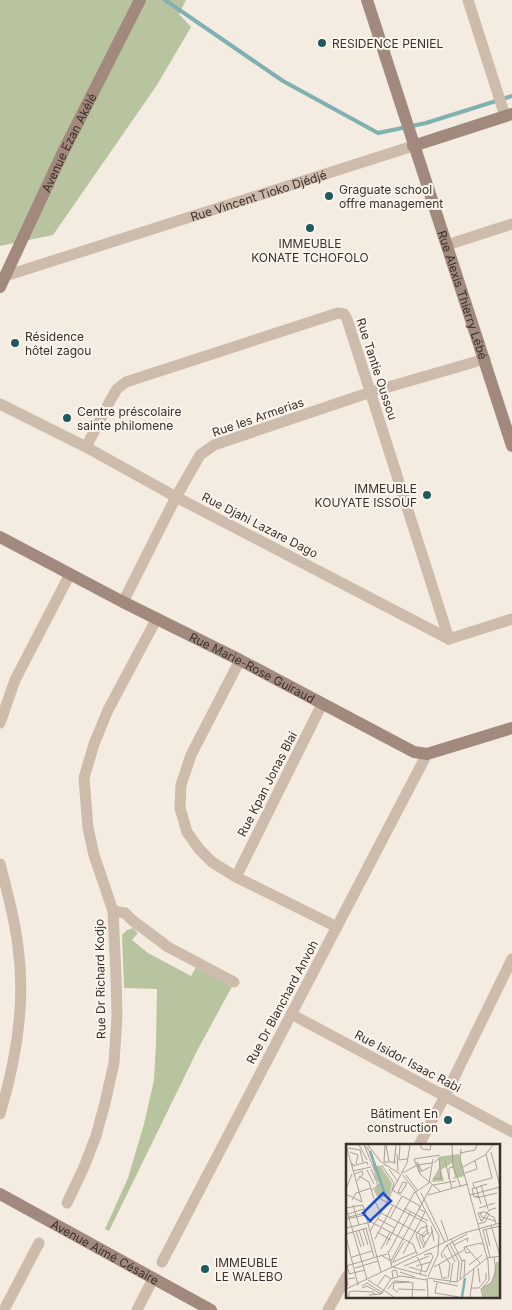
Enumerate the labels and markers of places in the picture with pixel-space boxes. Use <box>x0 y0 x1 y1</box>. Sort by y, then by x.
place label: RESIDENCE PENIEL <box>332 36 443 51</box>
marker: RESIDENCE PENIEL <box>316 37 328 49</box>
place label: Graguate school offre management <box>339 182 443 211</box>
marker: Graguate school offre management <box>323 190 335 202</box>
marker: IMMEUBLE KONATE TCHOFOLO <box>304 222 316 234</box>
place label: IMMEUBLE KONATE TCHOFOLO <box>251 236 369 265</box>
place label: Résidence hôtel zagou <box>25 329 91 358</box>
marker: Résidence hôtel zagou <box>9 337 21 349</box>
place label: Centre préscolaire sainte philomene <box>77 404 181 433</box>
marker: Centre préscolaire sainte philomene <box>61 412 73 424</box>
place label: IMMEUBLE KOUYATE ISSOUF <box>315 481 417 510</box>
marker: IMMEUBLE KOUYATE ISSOUF <box>421 489 433 501</box>
place label: Bâtiment En construction <box>367 1106 438 1135</box>
marker: Bâtiment En construction <box>442 1114 454 1126</box>
place label: IMMEUBLE LE WALEBO <box>215 1255 283 1284</box>
marker: IMMEUBLE LE WALEBO <box>199 1263 211 1275</box>

